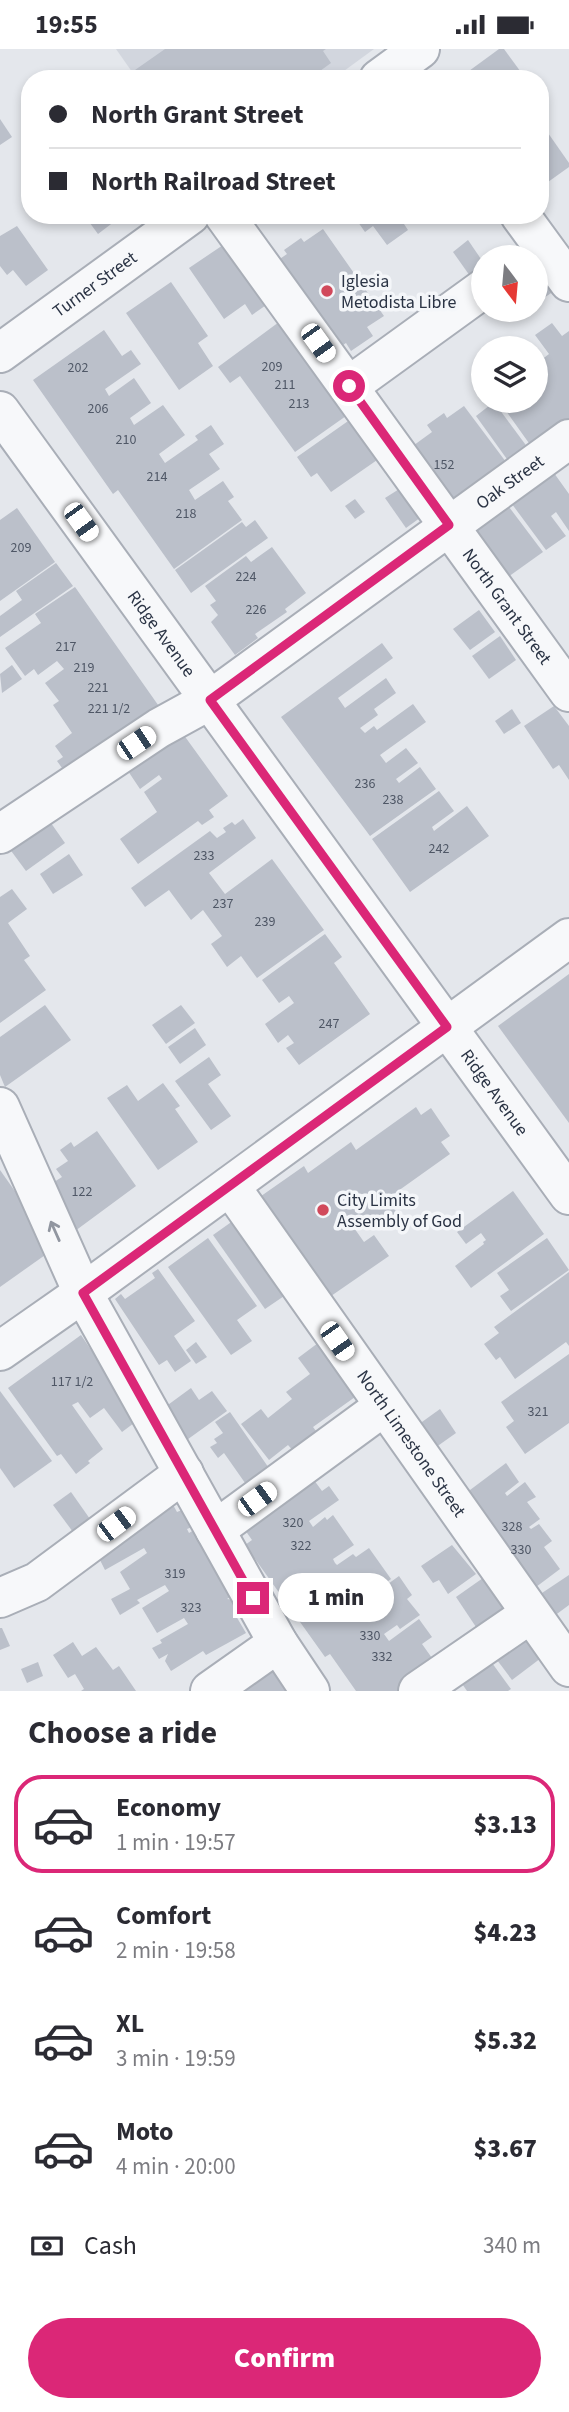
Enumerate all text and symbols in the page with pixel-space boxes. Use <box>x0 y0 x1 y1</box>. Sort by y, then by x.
text: 19:55 <box>35 6 98 43</box>
text: North Grant Street <box>91 96 303 133</box>
text: North Railroad Street <box>91 163 336 200</box>
street label: Turner Street <box>47 245 142 323</box>
north arrow <box>471 245 548 322</box>
map controls <box>471 245 548 413</box>
place label: Iglesia Metodista Libre <box>341 269 457 315</box>
marker: Iglesia Metodista Libre <box>319 283 335 299</box>
car <box>298 320 339 366</box>
button: layers <box>471 336 548 413</box>
house number: 209 <box>262 357 282 377</box>
house number: 202 <box>68 358 88 378</box>
route start <box>333 370 365 402</box>
house number: 211 <box>275 375 295 395</box>
house number: 213 <box>289 394 309 414</box>
house number: 206 <box>88 399 108 419</box>
house number: 210 <box>116 430 136 450</box>
street label: Oak Street <box>471 449 549 515</box>
house number: 152 <box>434 455 454 475</box>
house number: 214 <box>147 467 167 487</box>
car <box>61 499 102 545</box>
house number: 218 <box>176 504 196 524</box>
house number: 209 <box>11 538 31 558</box>
street label: North Grant Street <box>457 543 558 670</box>
house number: 224 <box>236 567 256 587</box>
street label: Ridge Avenue <box>122 585 202 682</box>
house number: 226 <box>246 600 266 620</box>
house number: 217 <box>56 637 76 657</box>
house number: 219 <box>74 658 94 678</box>
house number: 221 <box>88 678 108 698</box>
house number: 221 1/2 <box>88 699 130 719</box>
car <box>113 723 160 763</box>
house number: 236 <box>355 774 375 794</box>
house number: 238 <box>383 790 403 810</box>
house number: 242 <box>429 839 449 859</box>
house number: 233 <box>194 846 214 866</box>
house number: 237 <box>213 894 233 914</box>
house number: 239 <box>255 912 275 932</box>
house number: 247 <box>319 1014 339 1034</box>
street label: Ridge Avenue <box>455 1044 535 1141</box>
house number: 122 <box>72 1182 92 1202</box>
place label: City Limits Assembly of God <box>337 1188 462 1234</box>
marker: City Limits Assembly of God <box>315 1202 331 1218</box>
one-way arrow <box>48 1220 61 1242</box>
car <box>317 1318 358 1364</box>
street label: North Limestone Street <box>351 1365 472 1522</box>
house number: 117 1/2 <box>51 1372 93 1392</box>
house number: 321 <box>528 1402 548 1422</box>
car <box>234 1478 281 1520</box>
car <box>93 1503 140 1545</box>
house number: 320 <box>283 1513 303 1533</box>
house number: 328 <box>502 1517 522 1537</box>
house number: 322 <box>291 1536 311 1556</box>
house number: 330 <box>511 1540 531 1560</box>
house number: 319 <box>165 1564 185 1584</box>
callout: 1 min <box>278 1573 393 1623</box>
text: 1 min <box>308 1581 364 1614</box>
route end <box>237 1582 269 1614</box>
house number: 323 <box>181 1598 201 1618</box>
house number: 330 <box>360 1626 380 1646</box>
house number: 332 <box>372 1647 392 1667</box>
text: Choose a ride <box>28 1710 217 1756</box>
text: Economy <box>116 1789 221 1826</box>
icon: car <box>32 1793 95 1856</box>
text: $3.13 <box>473 1806 537 1843</box>
text: 1 min · 19:57 <box>116 1826 236 1859</box>
text: Comfort <box>116 1897 211 1934</box>
icon: car <box>32 1901 95 1964</box>
text: $4.23 <box>473 1914 537 1951</box>
text: 2 min · 19:58 <box>116 1934 236 1967</box>
text: XL <box>116 2005 144 2042</box>
icon: car <box>32 2009 95 2072</box>
text: $5.32 <box>473 2022 537 2059</box>
text: 3 min · 19:59 <box>116 2042 236 2075</box>
text: Moto <box>116 2113 173 2150</box>
icon: car <box>32 2117 95 2180</box>
text: $3.67 <box>473 2130 537 2167</box>
text: 4 min · 20:00 <box>116 2150 236 2183</box>
icon: cash <box>28 2227 66 2265</box>
text: Cash <box>84 2227 137 2264</box>
text: 340 m <box>483 2229 541 2262</box>
button: Confirm <box>28 2318 541 2398</box>

